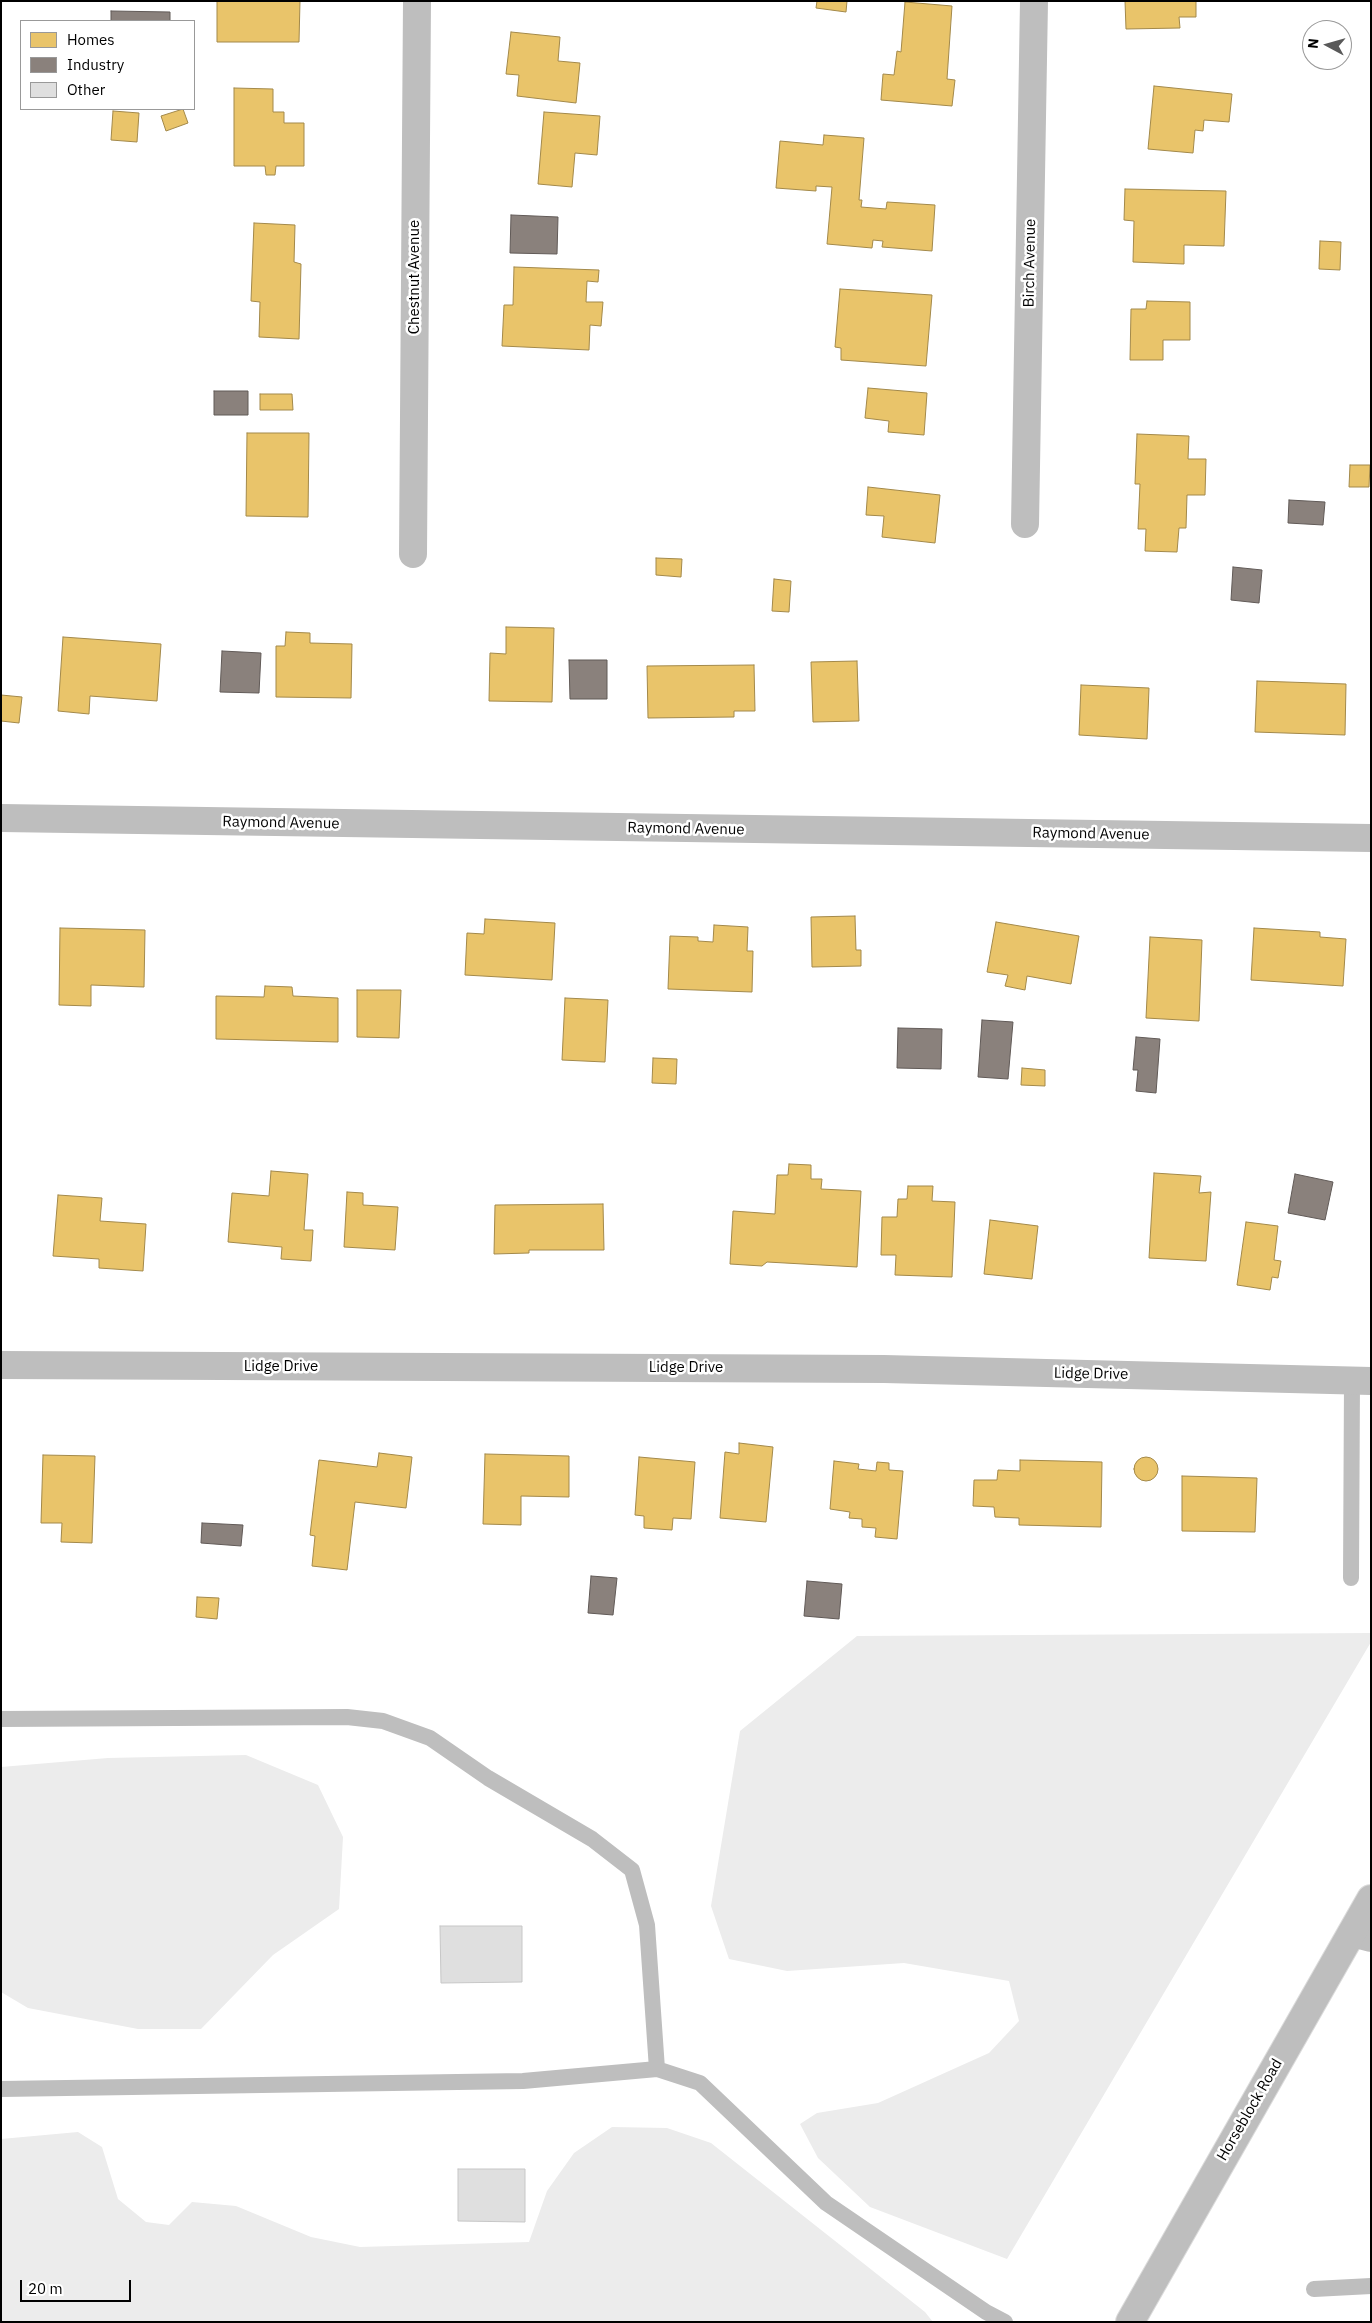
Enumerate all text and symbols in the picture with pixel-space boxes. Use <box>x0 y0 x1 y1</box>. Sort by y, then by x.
legend <box>20 20 195 110</box>
north arrow <box>1302 20 1352 70</box>
text: Homes <box>67 30 115 49</box>
text: N <box>1304 38 1323 50</box>
text: Industry <box>67 55 124 74</box>
text: Other <box>67 80 105 99</box>
street label: Birch Avenue <box>1020 219 1040 307</box>
street label: Chestnut Avenue <box>406 220 424 334</box>
street label: Raymond Avenue <box>222 813 340 833</box>
street label: Raymond Avenue <box>627 819 745 839</box>
street label: Raymond Avenue <box>1032 824 1150 844</box>
street label: Lidge Drive <box>244 1358 318 1376</box>
street label: Lidge Drive <box>649 1359 723 1377</box>
street label: Lidge Drive <box>1054 1364 1128 1384</box>
street label: Horseblock Road <box>1214 2056 1286 2164</box>
scale bar <box>22 2270 134 2302</box>
text: 20 m <box>28 2279 63 2298</box>

